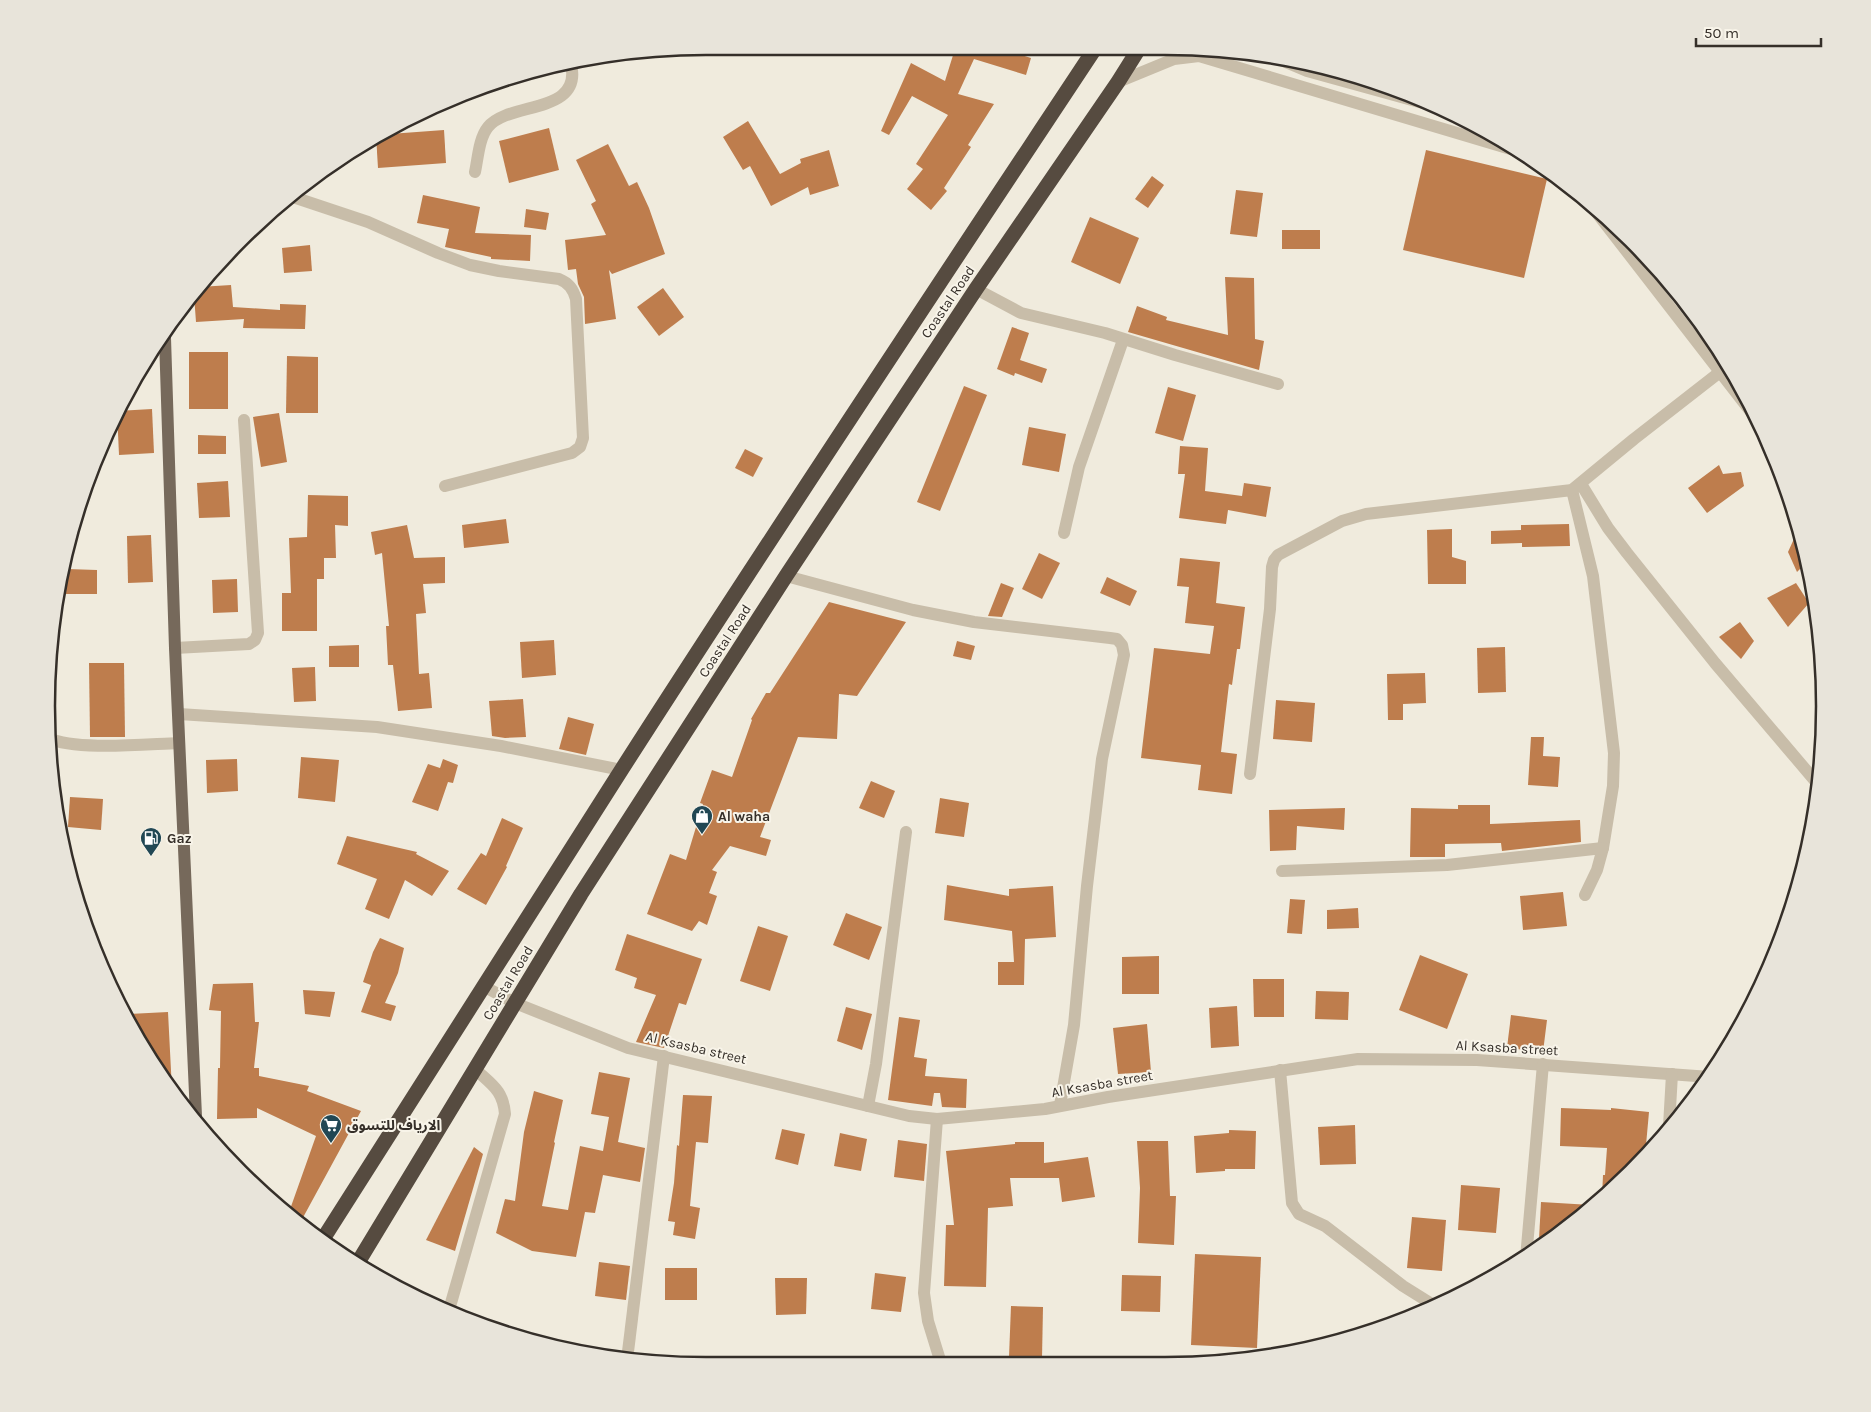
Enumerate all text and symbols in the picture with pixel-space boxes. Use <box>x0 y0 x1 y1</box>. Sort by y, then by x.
scale bar <box>1696 15 1821 47</box>
text: 50 m <box>1704 24 1739 42</box>
street label: Coastal Road <box>918 263 978 341</box>
street label: Coastal Road <box>695 601 755 681</box>
shop icon: Al waha <box>690 804 714 835</box>
place label: Al waha <box>718 808 770 825</box>
fuel station icon: Gaz <box>139 826 163 857</box>
place label: Gaz <box>167 830 192 847</box>
street label: Coastal Road <box>479 943 537 1023</box>
street label: Al Ksasba street <box>644 1028 748 1068</box>
street label: Al Ksasba street <box>1455 1037 1559 1059</box>
street label: Al Ksasba street <box>1050 1067 1154 1101</box>
supermarket icon: الارياف للتسوق <box>319 1113 343 1144</box>
place label: الارياف للتسوق <box>347 1117 440 1134</box>

